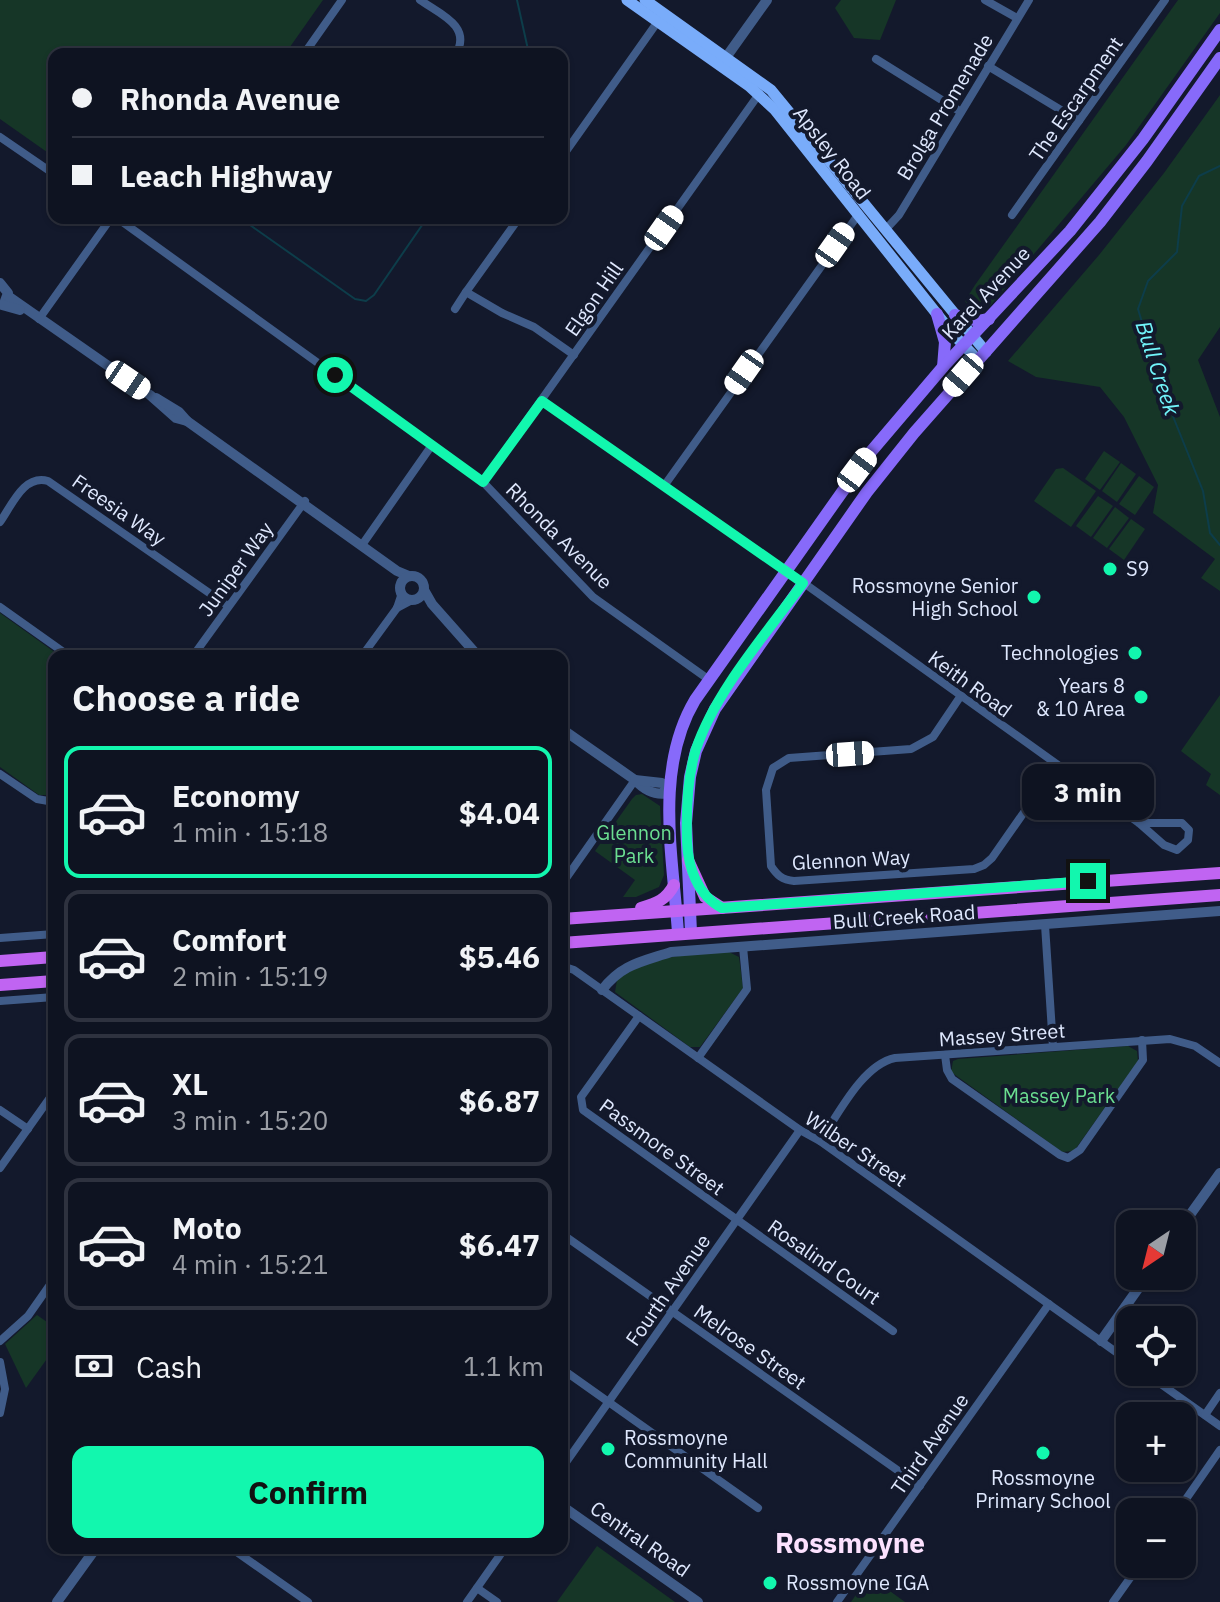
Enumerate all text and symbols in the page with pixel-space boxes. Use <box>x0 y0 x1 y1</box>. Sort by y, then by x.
street label: Brolga Promenade <box>890 29 999 185</box>
street label: The Escarpment <box>1023 31 1129 166</box>
text: Rhonda Avenue <box>120 79 340 118</box>
street label: Apsley Road <box>788 101 877 205</box>
text: Leach Highway <box>120 156 332 195</box>
car <box>640 201 688 255</box>
car <box>811 218 859 272</box>
street label: Karel Avenue <box>935 240 1036 345</box>
street label: Elgon Hill <box>558 256 629 341</box>
water label: Bull Creek <box>1130 317 1188 419</box>
car <box>720 345 768 399</box>
car <box>938 349 988 401</box>
car <box>101 357 155 403</box>
route start <box>317 357 353 393</box>
car <box>833 444 881 496</box>
street label: Freesia Way <box>67 467 171 552</box>
street label: Rhonda Avenue <box>500 476 619 595</box>
street label: Juniper Way <box>192 516 279 621</box>
place label: S9 <box>1126 555 1150 582</box>
marker: S9 <box>1101 560 1119 578</box>
place label: Rossmoyne Senior High School <box>852 572 1018 622</box>
marker: Rossmoyne Senior High School <box>1025 588 1043 606</box>
place label: Technologies <box>1001 639 1119 666</box>
street label: Keith Road <box>923 644 1018 723</box>
marker: Technologies <box>1126 644 1144 662</box>
place label: Years 8 & 10 Area <box>1036 672 1125 722</box>
text: Choose a ride <box>72 674 300 721</box>
marker: Years 8 & 10 Area <box>1132 688 1150 706</box>
car <box>825 740 875 768</box>
callout: 3 min <box>1022 765 1154 821</box>
text: 3 min <box>1054 775 1122 809</box>
icon: car <box>76 776 148 848</box>
text: Economy <box>172 776 300 815</box>
text: $4.04 <box>459 793 540 832</box>
text: 1 min · 15:18 <box>172 815 328 849</box>
park label: Glennon Park <box>596 819 672 869</box>
street label: Glennon Way <box>791 843 911 876</box>
route end <box>1070 863 1106 899</box>
street label: Bull Creek Road <box>832 898 976 935</box>
icon: car <box>76 920 148 992</box>
text: Comfort <box>172 920 287 959</box>
text: $5.46 <box>459 937 540 976</box>
text: 2 min · 15:19 <box>172 959 328 993</box>
street label: Massey Street <box>938 1017 1066 1052</box>
icon: car <box>76 1064 148 1136</box>
text: XL <box>172 1064 208 1103</box>
text: $6.87 <box>459 1081 540 1120</box>
park label: Massey Park <box>1003 1082 1116 1109</box>
street label: Passmore Street <box>594 1092 730 1201</box>
text: 3 min · 15:20 <box>172 1103 328 1137</box>
street label: Wilber Street <box>800 1104 913 1193</box>
icon: car <box>76 1208 148 1280</box>
text: Moto <box>172 1208 242 1247</box>
north arrow <box>1116 1210 1196 1290</box>
map controls <box>1116 1210 1196 1578</box>
street label: Rosalind Court <box>763 1213 886 1310</box>
text: $6.47 <box>459 1225 540 1264</box>
street label: Fourth Avenue <box>619 1228 716 1351</box>
text: 4 min · 15:21 <box>172 1247 328 1281</box>
street label: Melrose Street <box>689 1298 812 1395</box>
button: locate <box>1116 1306 1196 1386</box>
icon: cash <box>72 1344 116 1388</box>
text: Cash <box>136 1347 202 1386</box>
text: 1.1 km <box>463 1349 544 1383</box>
street label: Third Avenue <box>885 1388 975 1500</box>
button: + <box>1116 1402 1196 1482</box>
place label: Rossmoyne Community Hall <box>624 1424 768 1474</box>
marker: Rossmoyne Community Hall <box>599 1440 617 1458</box>
marker: Rossmoyne Primary School <box>1034 1444 1052 1462</box>
button: Confirm <box>72 1446 544 1538</box>
place label: Rossmoyne Primary School <box>975 1464 1111 1514</box>
street label: Central Road <box>585 1494 695 1583</box>
button: − <box>1116 1498 1196 1578</box>
district label: Rossmoyne <box>775 1524 925 1561</box>
place label: Rossmoyne IGA <box>786 1569 930 1596</box>
marker: Rossmoyne IGA <box>761 1574 779 1592</box>

